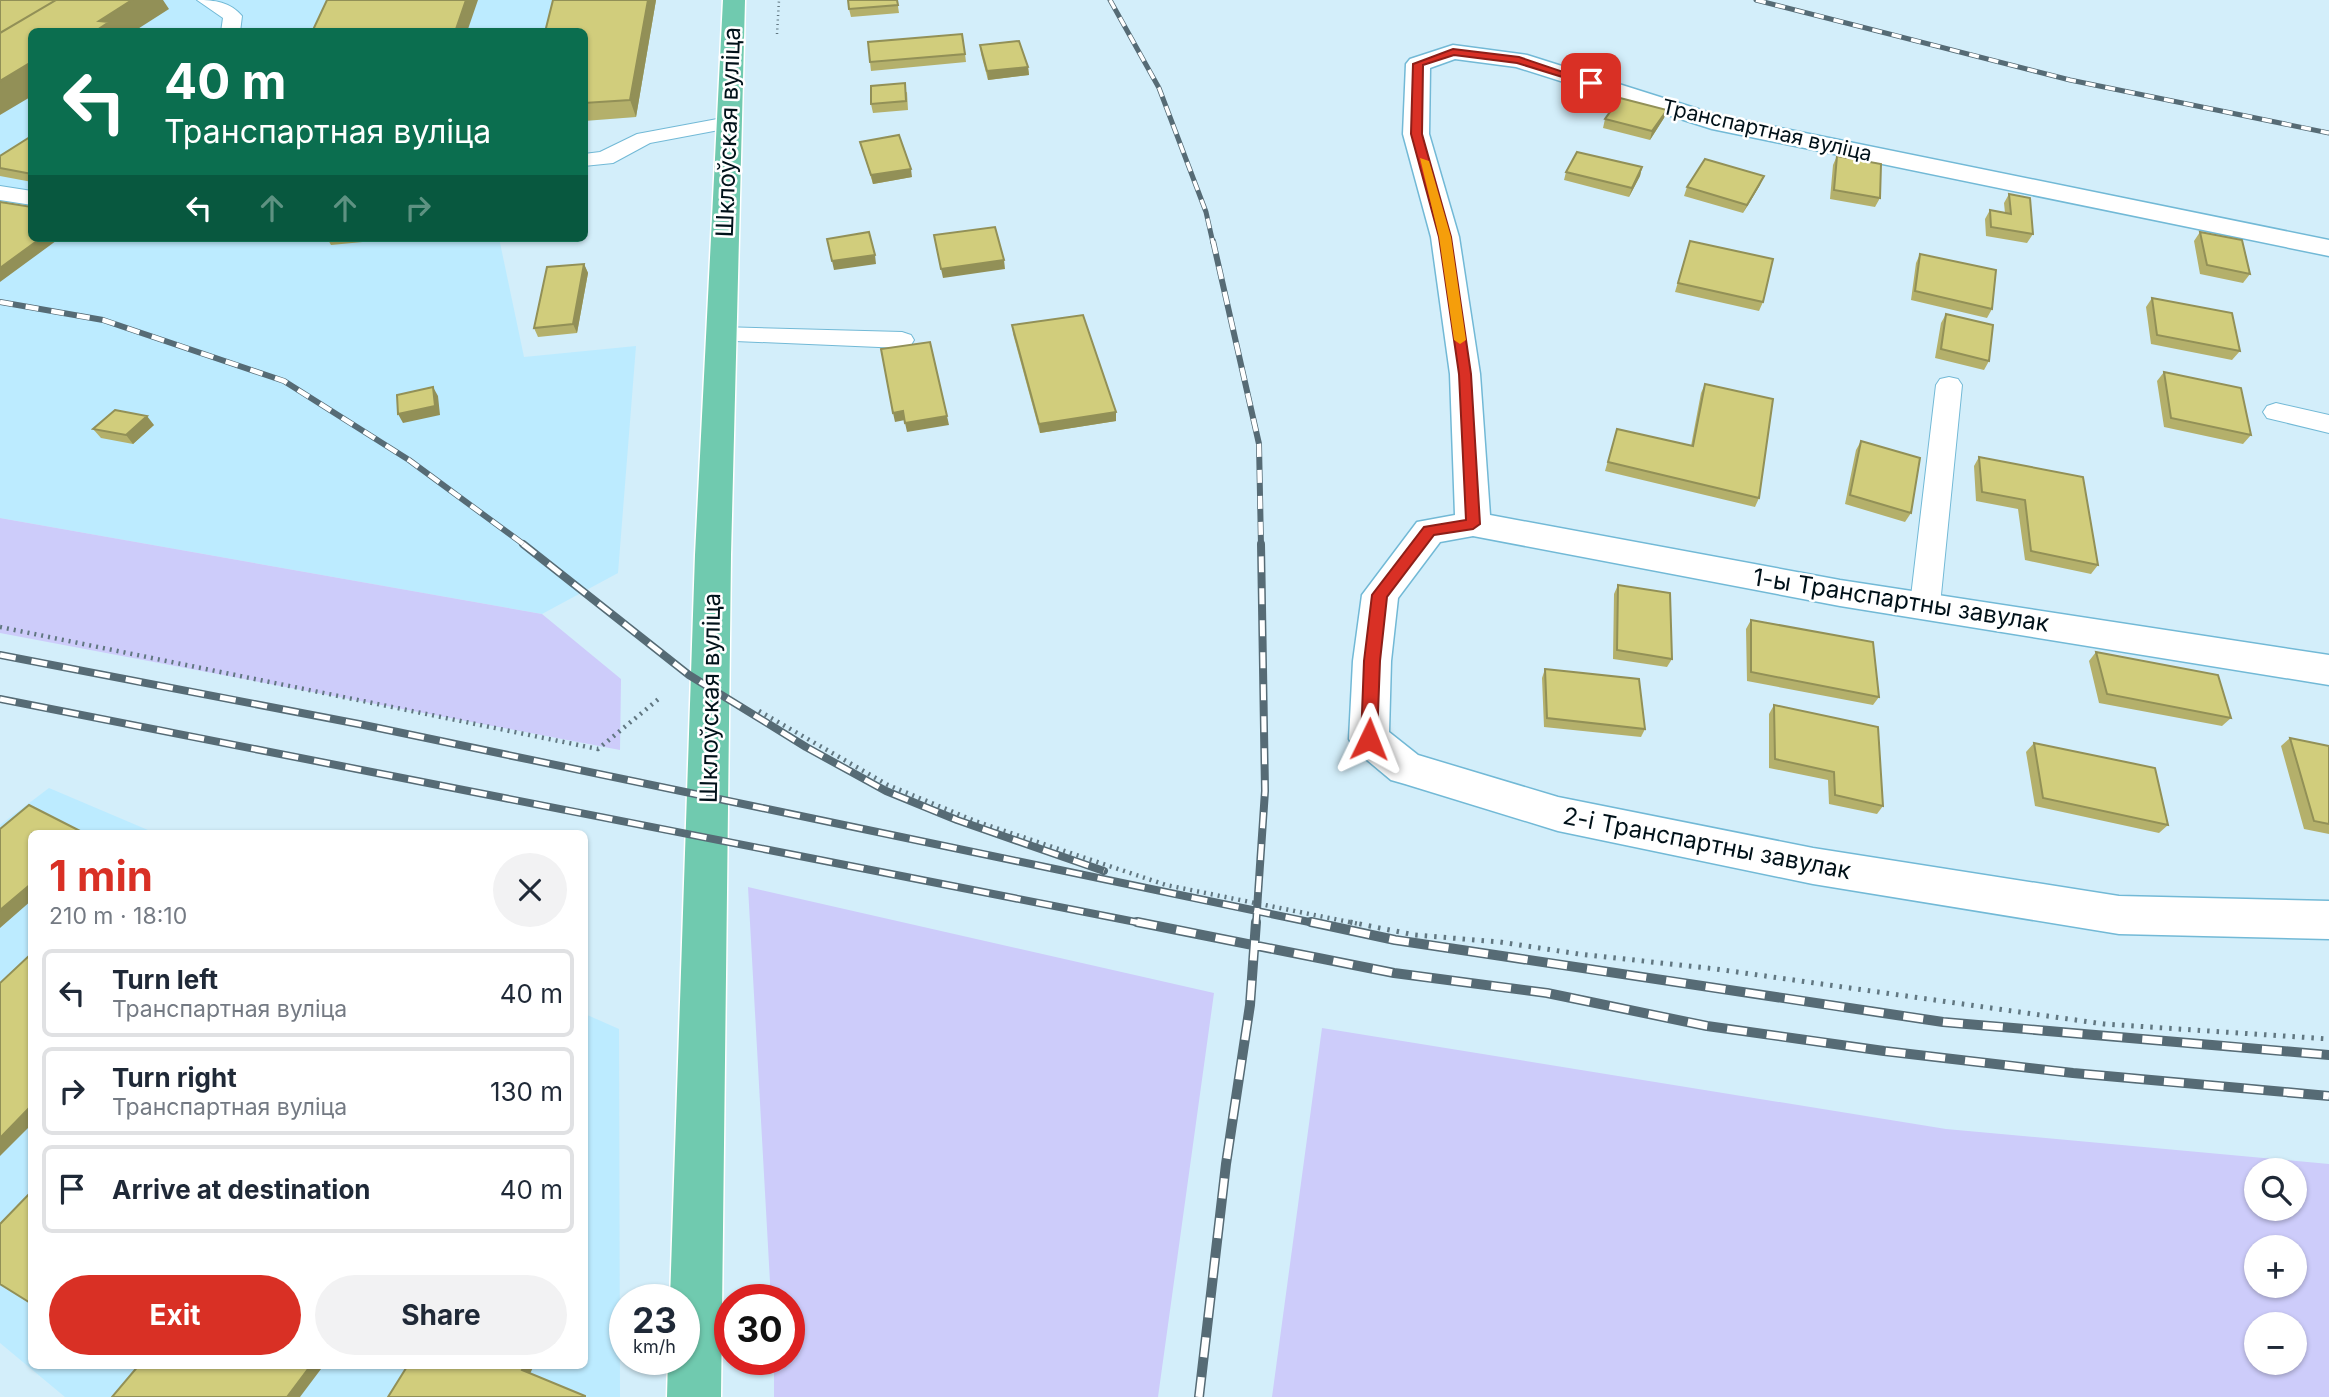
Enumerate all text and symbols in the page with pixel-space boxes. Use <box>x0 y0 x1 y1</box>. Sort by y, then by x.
street label: Шклоўская вуліца <box>710 26 746 238</box>
text: 40 m <box>164 52 287 111</box>
pin <box>1561 53 1621 113</box>
icon: left <box>49 56 140 147</box>
icon: arrive <box>1572 64 1610 102</box>
street label: Транспартная вуліца <box>1660 94 1874 166</box>
text: Транспартная вуліца <box>164 112 491 151</box>
icon: left <box>180 189 218 227</box>
icon: ahead <box>253 189 291 227</box>
icon: ahead <box>326 189 364 227</box>
icon: right <box>399 189 437 227</box>
street label: 1-ы Транспартны завулак <box>1751 562 2051 638</box>
street label: Шклоўская вуліца <box>694 593 726 803</box>
position arrow <box>1332 702 1406 776</box>
street label: 2-і Транспартны завулак <box>1561 801 1853 885</box>
text: 1 min <box>49 850 153 901</box>
button: close <box>493 853 567 927</box>
text: 210 m · 18:10 <box>49 902 187 930</box>
text: Turn left <box>112 964 218 995</box>
icon: left <box>53 974 91 1012</box>
text: 40 m <box>500 978 563 1009</box>
text: Транспартная вуліца <box>112 995 347 1023</box>
text: Turn right <box>112 1062 237 1093</box>
icon: right <box>53 1072 91 1110</box>
text: 130 m <box>490 1076 563 1107</box>
text: Транспартная вуліца <box>112 1093 347 1121</box>
map controls <box>2244 1158 2307 1375</box>
button: search <box>2244 1158 2307 1221</box>
icon: arrive <box>53 1170 91 1208</box>
text: Arrive at destination <box>112 1174 371 1205</box>
text: 40 m <box>500 1174 563 1205</box>
button: + <box>2244 1235 2307 1298</box>
button: Exit <box>49 1275 301 1355</box>
button: Share <box>315 1275 567 1355</box>
speed limit sign: 30 <box>714 1284 805 1375</box>
text: 23 <box>632 1299 677 1341</box>
button: − <box>2244 1312 2307 1375</box>
text: km/h <box>633 1336 676 1357</box>

